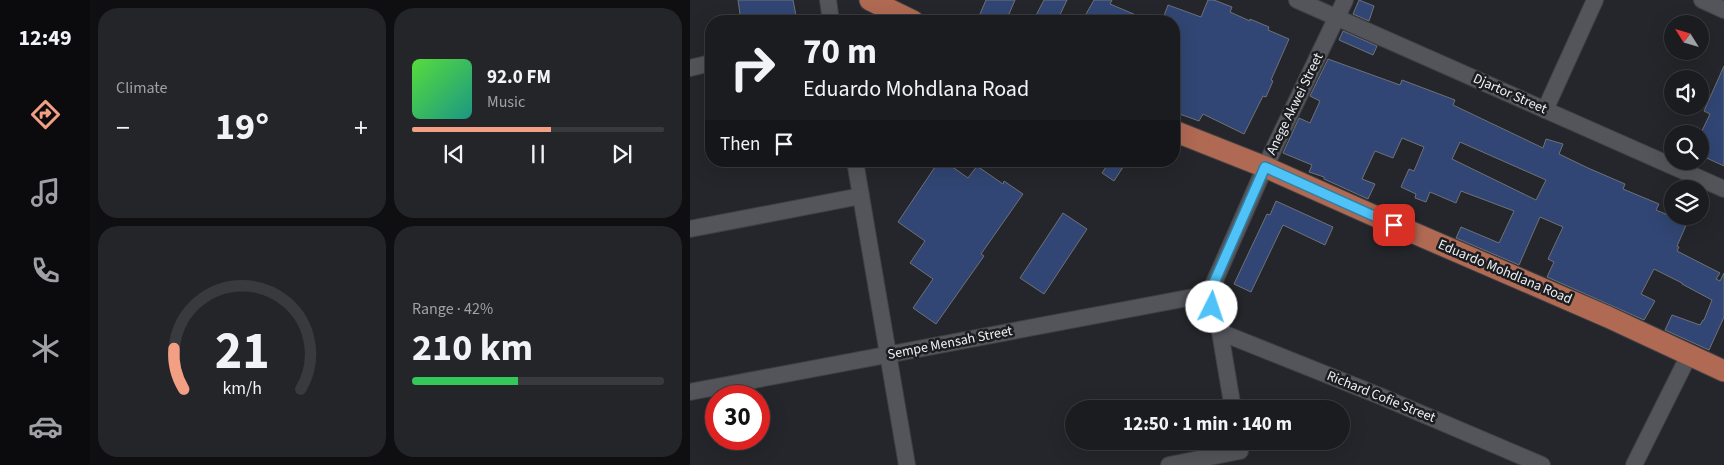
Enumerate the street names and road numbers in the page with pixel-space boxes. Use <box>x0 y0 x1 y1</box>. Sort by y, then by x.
street label: Anege Akwei Street <box>1262 49 1329 158</box>
street label: Djartor Street <box>1470 69 1550 119</box>
street label: Eduardo Mohdlana Road <box>1435 235 1575 309</box>
street label: Sempe Mensah Street <box>886 321 1014 365</box>
street label: Richard Cofie Street <box>1324 366 1439 428</box>

